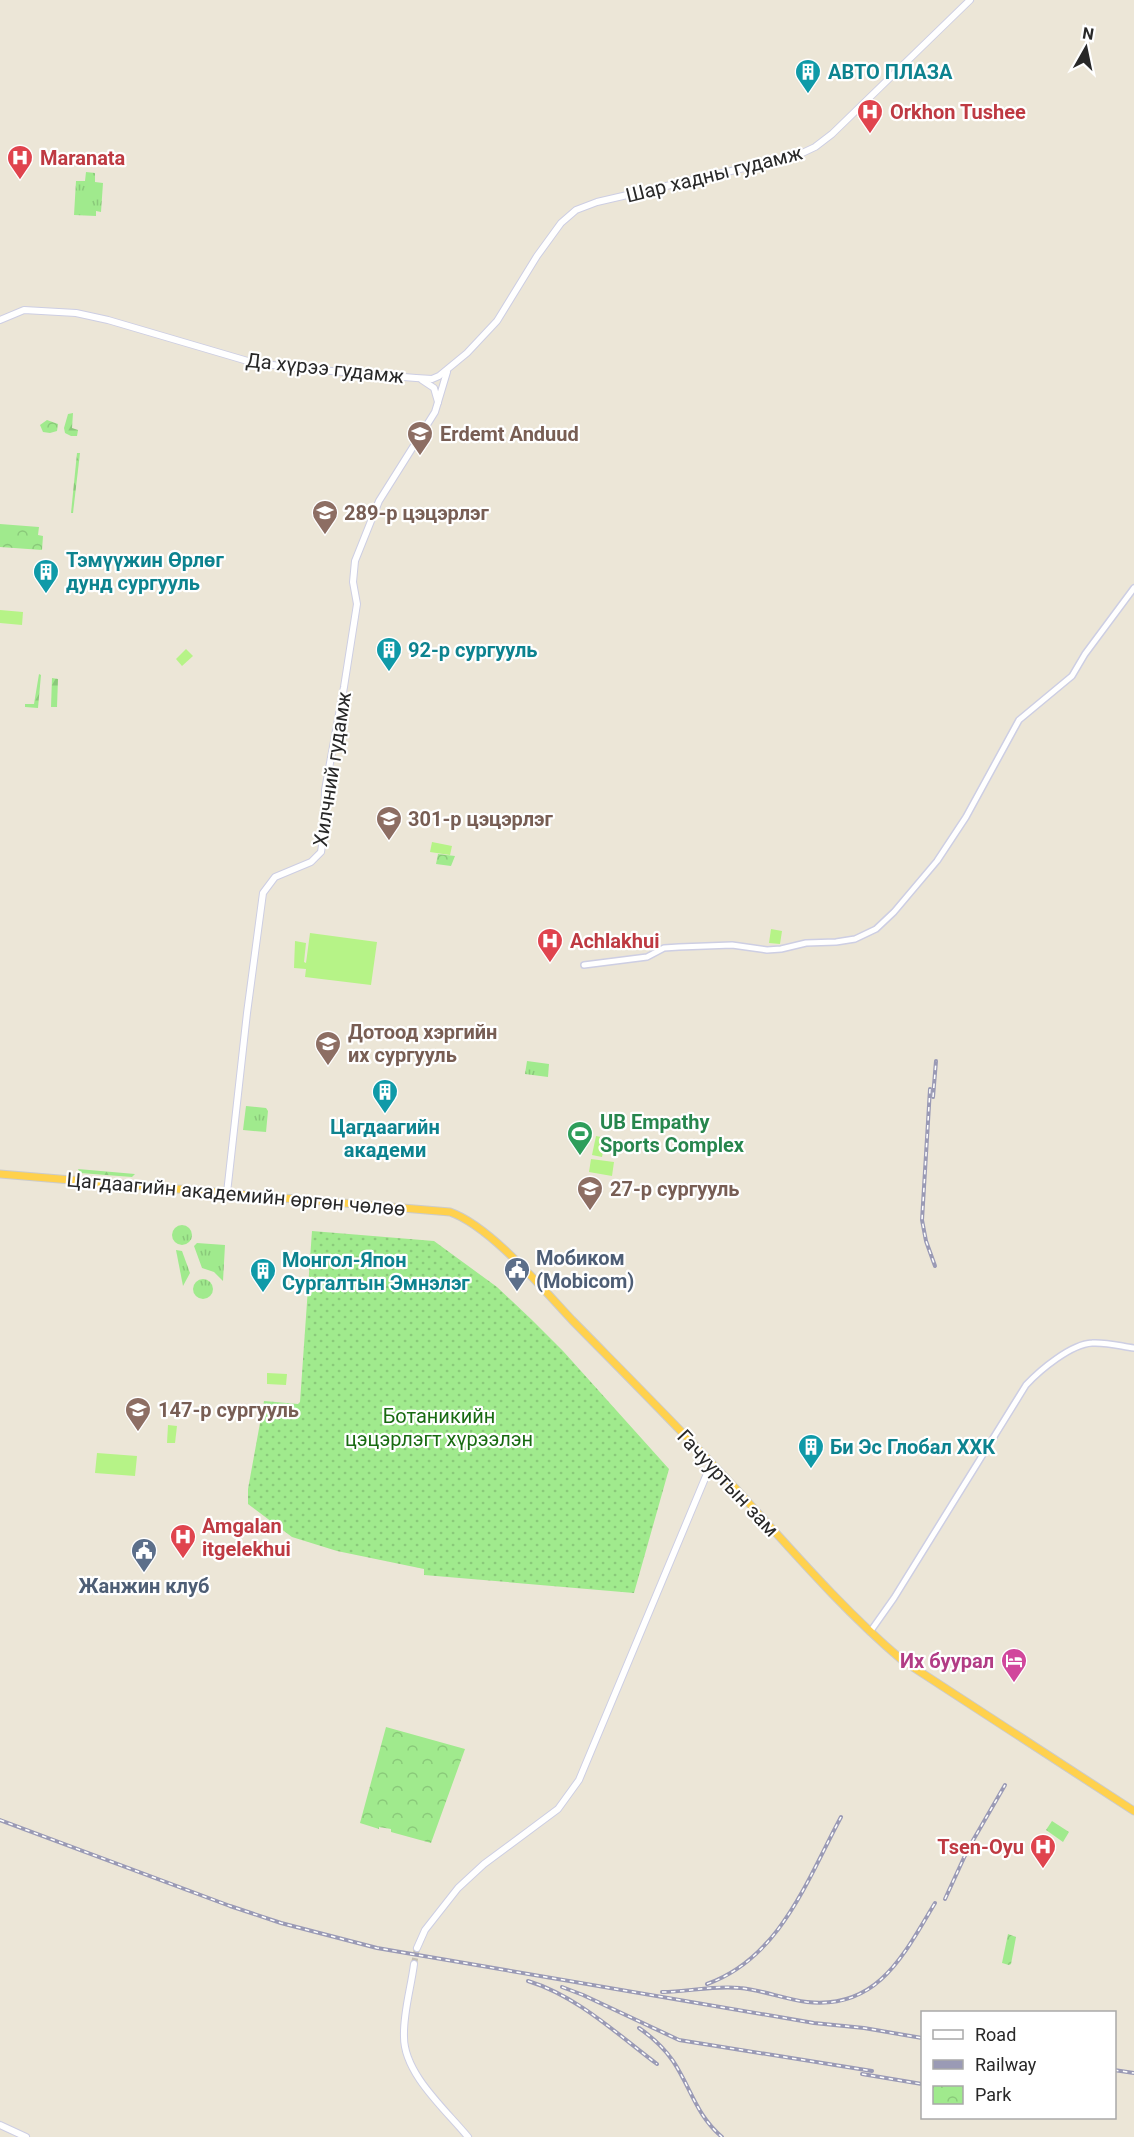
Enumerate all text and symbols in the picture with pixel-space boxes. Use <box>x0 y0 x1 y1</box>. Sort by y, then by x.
north arrow <box>1056 18 1116 78</box>
text: N <box>1081 23 1095 44</box>
building icon: АВТО ПЛАЗА <box>793 57 823 95</box>
place label: АВТО ПЛАЗА <box>828 60 953 84</box>
hospital icon: Orkhon Tushee <box>855 97 885 135</box>
place label: Orkhon Tushee <box>890 100 1026 124</box>
street label: Шар хадны гудамж <box>623 140 805 208</box>
hospital icon: Maranata <box>5 143 35 181</box>
place label: Maranata <box>40 146 126 170</box>
street label: Да хүрээ гудамж <box>245 348 406 388</box>
school or university icon: Erdemt Anduud <box>405 419 435 457</box>
place label: Erdemt Anduud <box>440 422 579 446</box>
school or university icon: 289-р цэцэрлэг <box>310 498 340 536</box>
place label: 289-р цэцэрлэг <box>344 501 489 525</box>
place label: Тэмүүжин Өрлөг дунд сургууль <box>66 548 224 595</box>
building icon: Тэмүүжин Өрлөг дунд сургууль <box>31 557 61 595</box>
building icon: 92-р сургууль <box>374 635 404 673</box>
place label: 92-р сургууль <box>408 638 537 662</box>
street label: Хилчний гудамж <box>308 689 356 848</box>
school or university icon: 301-р цэцэрлэг <box>374 804 404 842</box>
place label: 301-р цэцэрлэг <box>408 807 553 831</box>
hospital icon: Achlakhui <box>535 926 565 964</box>
place label: Achlakhui <box>570 929 659 953</box>
place label: Дотоод хэргийн их сургууль <box>348 1020 497 1067</box>
school or university icon: Дотоод хэргийн их сургууль <box>313 1029 343 1067</box>
building icon: Цагдаагийн академи <box>370 1077 400 1115</box>
place label: UB Empathy Sports Complex <box>600 1110 745 1157</box>
place label: Цагдаагийн академи <box>330 1115 440 1162</box>
sports icon: UB Empathy Sports Complex <box>565 1119 595 1157</box>
street label: Цагдаагийн академийн өргөн чөлөө <box>66 1167 406 1221</box>
school or university icon: 27-р сургууль <box>575 1174 605 1212</box>
place label: 27-р сургууль <box>610 1177 739 1201</box>
place label: Мобиком (Mobicom) <box>536 1246 634 1293</box>
place label: Монгол-Япон Сургалтын Эмнэлэг <box>282 1248 470 1295</box>
public building icon: Мобиком (Mobicom) <box>502 1255 532 1293</box>
building icon: Монгол-Япон Сургалтын Эмнэлэг <box>248 1256 278 1294</box>
school or university icon: 147-р сургууль <box>123 1395 153 1433</box>
place label: 147-р сургууль <box>158 1398 299 1422</box>
park label: Ботаникийн цэцэрлэгт хүрээлэн <box>345 1404 533 1451</box>
street label: Гачууртын зам <box>672 1424 784 1542</box>
building icon: Би Эс Глобал ХХК <box>796 1432 826 1470</box>
place label: Би Эс Глобал ХХК <box>830 1435 996 1459</box>
place label: Amgalan itgelekhui <box>202 1514 291 1561</box>
hospital icon: Amgalan itgelekhui <box>168 1522 198 1560</box>
public building icon: Жанжин клуб <box>129 1536 159 1574</box>
place label: Жанжин клуб <box>79 1574 209 1598</box>
hotel icon: Их буурал <box>999 1646 1029 1684</box>
place label: Их буурал <box>900 1649 994 1673</box>
hospital icon: Tsen-Oyu <box>1028 1832 1058 1870</box>
place label: Tsen-Oyu <box>937 1835 1024 1859</box>
legend <box>921 2011 1116 2119</box>
text: Road <box>975 2024 1016 2045</box>
text: Railway <box>975 2054 1037 2075</box>
text: Park <box>975 2084 1012 2105</box>

